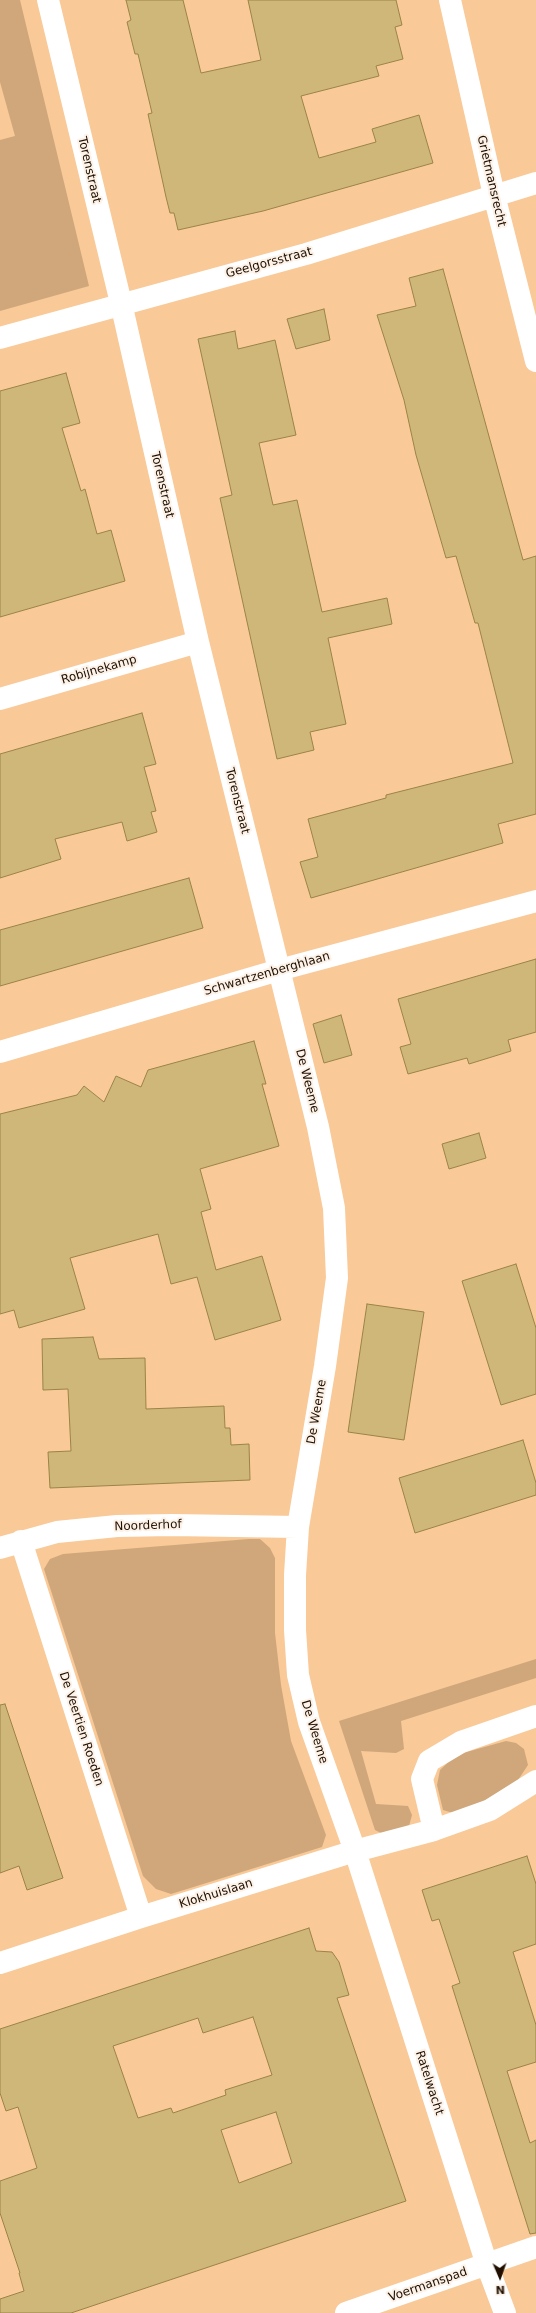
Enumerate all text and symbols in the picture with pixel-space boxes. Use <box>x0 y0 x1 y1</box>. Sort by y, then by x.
street label: Grietmansrecht <box>473 134 509 228</box>
street label: Torenstraat <box>74 135 104 205</box>
street label: Geelgorsstraat <box>224 245 314 281</box>
street label: Torenstraat <box>147 450 177 520</box>
street label: Robijnekamp <box>60 652 138 688</box>
street label: Torenstraat <box>222 766 252 836</box>
street label: Schwartzenberghlaan <box>202 949 332 999</box>
street label: De Weeme <box>292 1048 322 1114</box>
street label: De Weeme <box>304 1379 330 1445</box>
street label: Noorderhof <box>114 1518 182 1534</box>
street label: De Veertien Roeden <box>56 1670 106 1788</box>
street label: De Weeme <box>298 1699 330 1765</box>
street label: Klokhuislaan <box>178 1876 254 1912</box>
street label: Ratelwacht <box>412 2049 446 2117</box>
north arrow <box>480 2257 520 2297</box>
street label: Voermanspad <box>387 2265 469 2305</box>
text: N <box>496 2283 505 2296</box>

